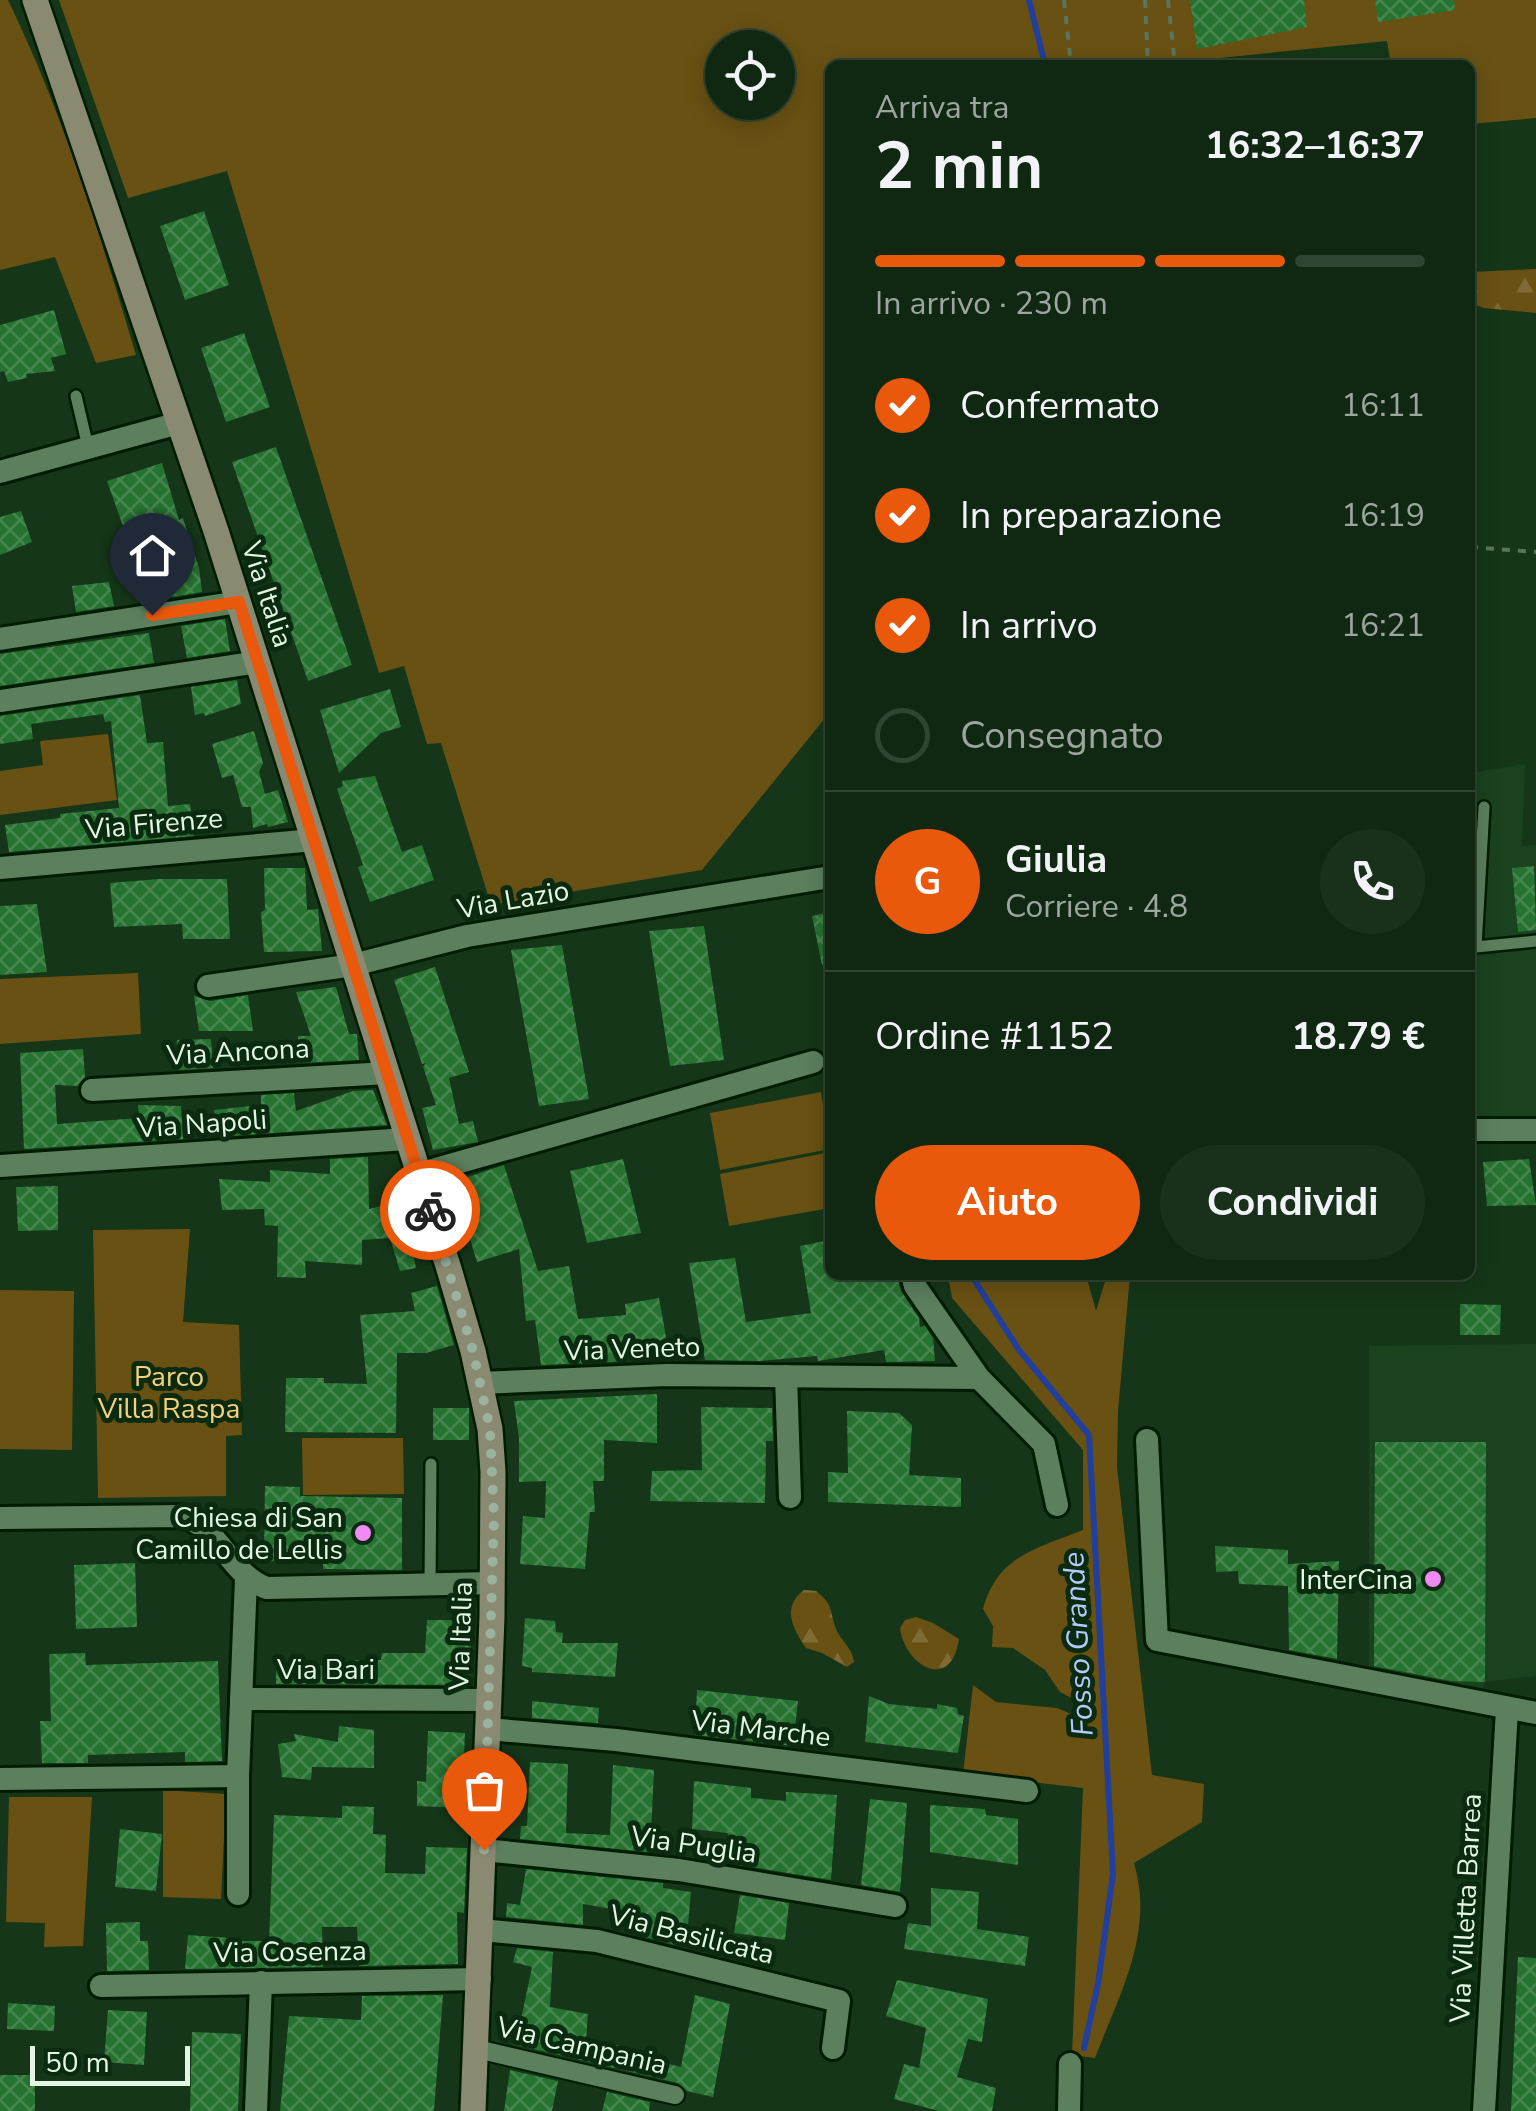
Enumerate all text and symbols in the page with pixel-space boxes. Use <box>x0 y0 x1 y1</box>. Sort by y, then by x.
map controls <box>705 30 795 120</box>
button: locate <box>705 30 795 120</box>
text: Arriva tra <box>875 86 1009 129</box>
text: 16:32–16:37 <box>1205 120 1425 171</box>
text: 2 min <box>875 122 1043 211</box>
text: In arrivo · 230 m <box>875 282 1108 325</box>
icon: check <box>875 378 930 433</box>
text: Confermato <box>960 380 1160 431</box>
text: 16:11 <box>1341 384 1425 427</box>
icon: check <box>875 488 930 543</box>
text: In preparazione <box>960 490 1222 541</box>
text: 16:19 <box>1341 494 1425 537</box>
pin <box>110 513 195 616</box>
icon: home <box>125 528 180 583</box>
street label: Via Italia <box>232 536 302 652</box>
icon: check <box>875 598 930 653</box>
text: In arrivo <box>960 600 1098 651</box>
text: 16:21 <box>1341 604 1425 647</box>
text: Consegnato <box>960 710 1164 761</box>
street label: Via Firenze <box>83 799 224 849</box>
button: phone <box>1320 829 1425 934</box>
text: Giulia <box>1005 834 1107 885</box>
text: G <box>914 856 941 907</box>
street label: Via Lazio <box>453 871 572 929</box>
text: Corriere · 4.8 <box>1005 885 1188 928</box>
text: Ordine #1152 <box>875 1011 1114 1062</box>
text: 18.79 € <box>1291 1011 1425 1062</box>
street label: Via Ancona <box>165 1029 311 1075</box>
street label: Via Napoli <box>135 1101 268 1148</box>
button: Aiuto <box>875 1145 1140 1260</box>
button: Condividi <box>1160 1145 1425 1260</box>
courier <box>380 1160 480 1260</box>
icon: bike <box>403 1183 458 1238</box>
street label: Via Veneto <box>562 1328 701 1370</box>
park label: Parco Villa Raspa <box>97 1358 240 1428</box>
place label: Chiesa di San Camillo de Lellis <box>135 1499 343 1569</box>
marker: Chiesa di San Camillo de Lellis <box>352 1522 374 1544</box>
water label: Fosso Grande <box>1053 1551 1104 1737</box>
place label: InterCina <box>1299 1561 1413 1599</box>
marker: InterCina <box>1422 1568 1444 1590</box>
street label: Via Italia <box>440 1581 482 1692</box>
street label: Via Bari <box>276 1651 375 1689</box>
street label: Via Marche <box>688 1701 833 1756</box>
pin <box>442 1748 527 1851</box>
icon: bag <box>457 1763 512 1818</box>
street label: Via Villetta Barrea <box>1441 1792 1491 2025</box>
street label: Via Puglia <box>627 1817 759 1873</box>
street label: Via Basilicata <box>604 1896 778 1974</box>
street label: Via Cosenza <box>212 1932 367 1972</box>
street label: Via Campania <box>492 2008 671 2084</box>
scale bar <box>30 2041 190 2086</box>
text: 50 m <box>45 2044 110 2082</box>

